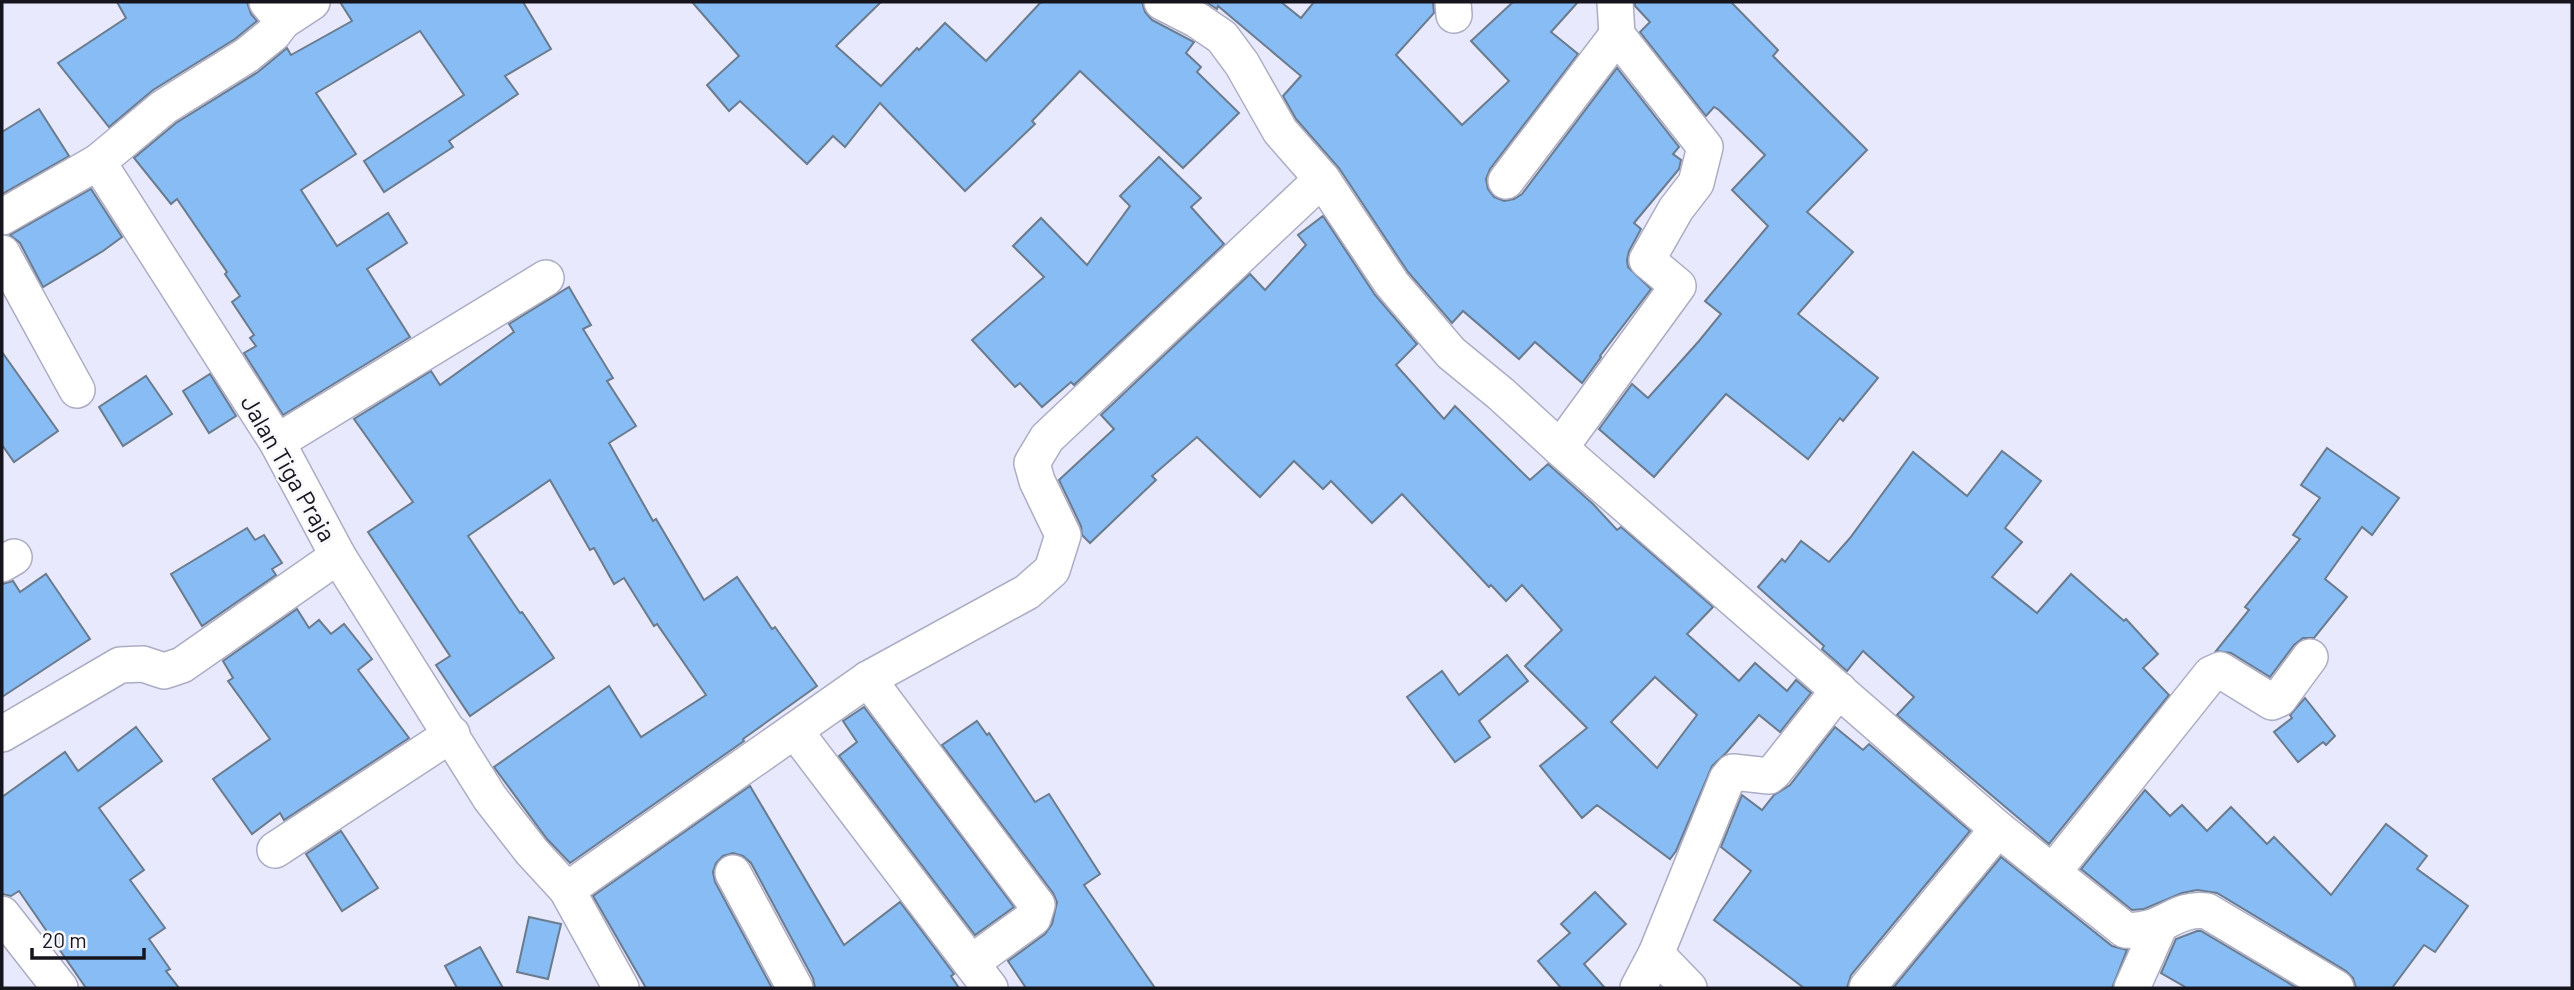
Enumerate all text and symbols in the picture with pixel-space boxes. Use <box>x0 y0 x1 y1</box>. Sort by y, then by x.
street label: Jalan Tiga Praja <box>235 390 343 546</box>
scale bar <box>32 916 144 960</box>
text: 20 m <box>42 927 87 952</box>

